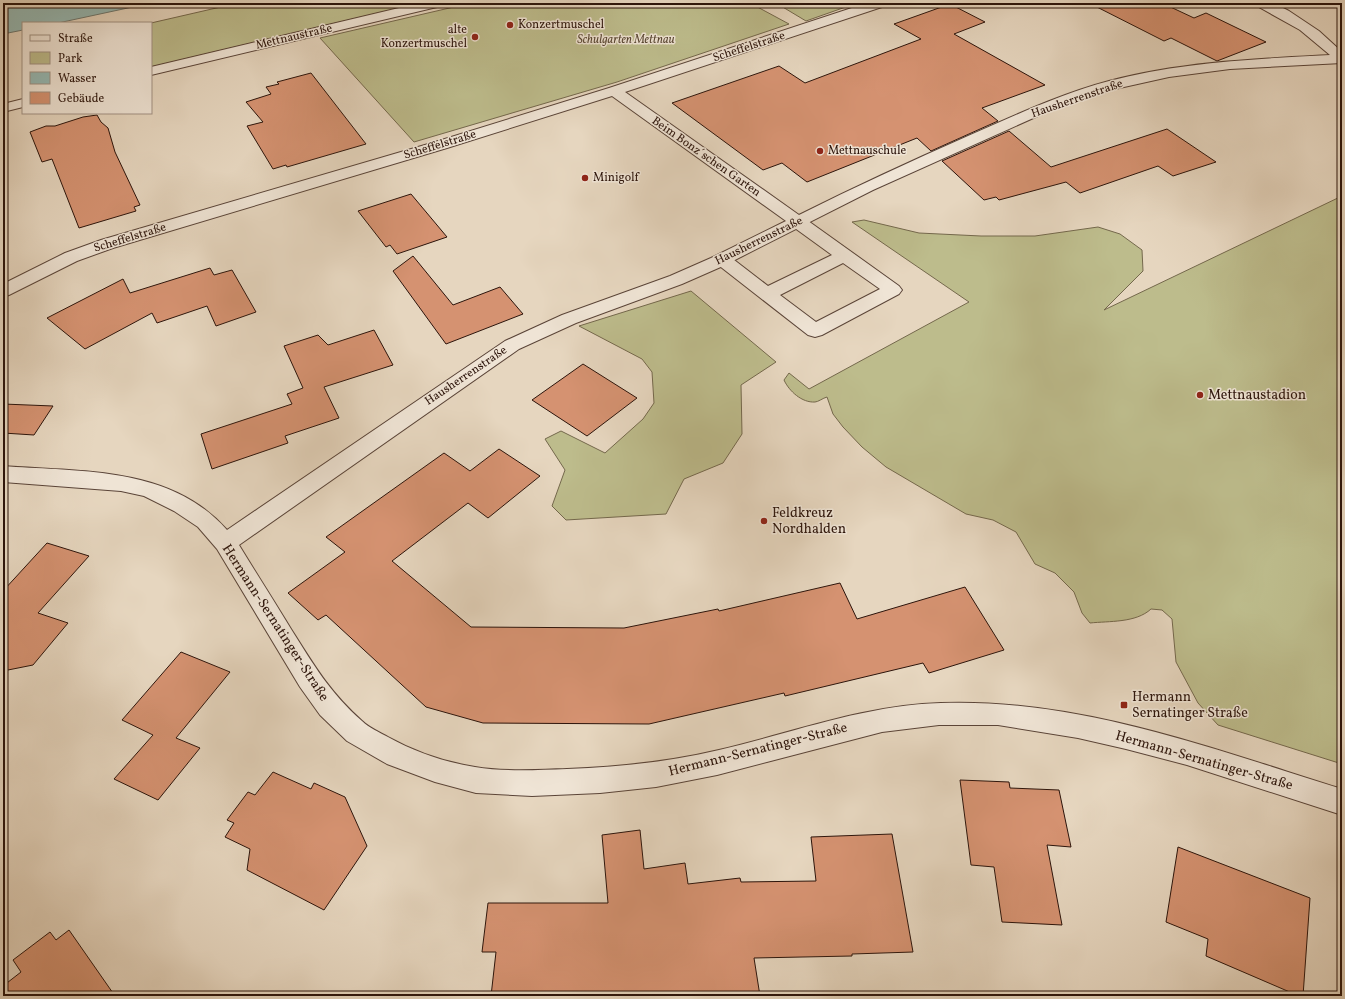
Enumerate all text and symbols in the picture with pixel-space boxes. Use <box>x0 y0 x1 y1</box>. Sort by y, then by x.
place label: Konzertmuschel <box>518 17 605 33</box>
street label: Mettnaustraße <box>254 20 334 54</box>
marker: Konzertmuschel <box>505 20 515 30</box>
legend <box>22 22 152 114</box>
place label: alte Konzertmuschel <box>381 22 467 52</box>
street label: Scheffelstraße <box>711 28 787 66</box>
text: Straße <box>58 31 93 47</box>
marker: alte Konzertmuschel <box>470 32 480 42</box>
park label: Schulgarten Mettnau <box>577 32 675 48</box>
text: Park <box>58 51 83 67</box>
text: Wasser <box>58 71 96 87</box>
street label: Hausherrenstraße <box>1029 76 1125 122</box>
text: Gebäude <box>58 91 105 107</box>
street label: Beim Bonz´schen Garten <box>648 113 764 201</box>
street label: Scheffelstraße <box>402 126 478 164</box>
place label: Mettnauschule <box>828 143 907 159</box>
marker: Mettnauschule <box>815 146 825 156</box>
place label: Minigolf <box>593 170 641 186</box>
marker: Minigolf <box>580 173 590 183</box>
street label: Hausherrenstraße <box>712 213 806 269</box>
street label: Scheffelstraße <box>92 219 168 257</box>
street label: Hausherrenstraße <box>422 342 510 409</box>
place label: Mettnaustadion <box>1208 386 1306 405</box>
marker: Mettnaustadion <box>1195 390 1205 400</box>
place label: Feldkreuz Nordhalden <box>772 504 846 539</box>
marker: Feldkreuz Nordhalden <box>759 516 769 526</box>
street label: Hermann-Sernatinger-Straße <box>217 541 333 706</box>
place label: Hermann Sernatinger Straße <box>1132 688 1248 723</box>
marker: Hermann Sernatinger Straße <box>1119 700 1129 710</box>
street label: Hermann-Sernatinger-Straße <box>667 718 850 781</box>
street label: Hermann-Sernatinger-Straße <box>1113 727 1295 796</box>

